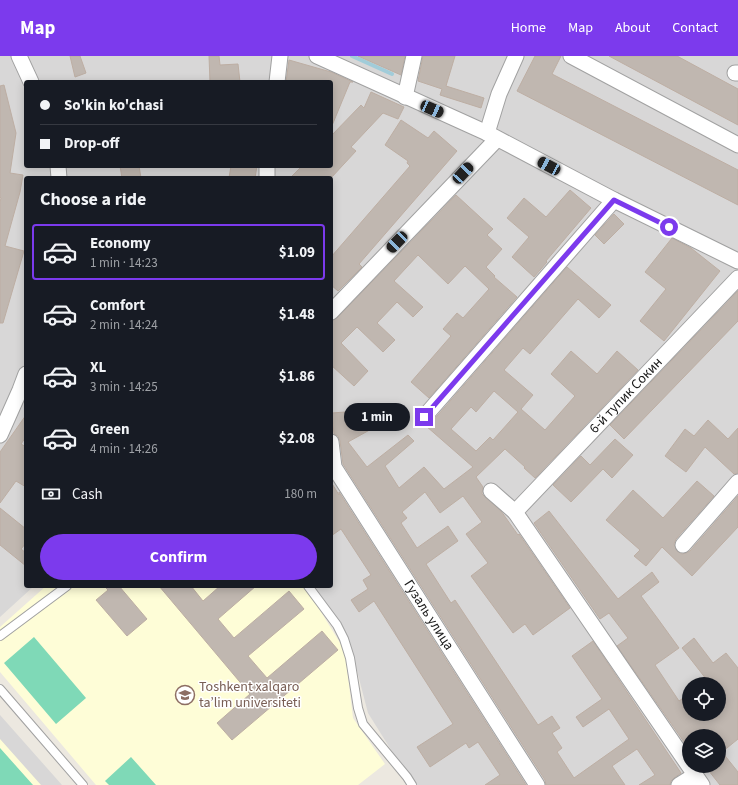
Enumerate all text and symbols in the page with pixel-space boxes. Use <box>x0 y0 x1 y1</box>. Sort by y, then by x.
text: Map <box>20 15 55 42</box>
text: Home <box>511 18 546 38</box>
text: Map <box>568 18 593 38</box>
text: About <box>615 18 650 38</box>
text: Contact <box>672 18 718 38</box>
text: So'kin ko'chasi <box>64 95 163 116</box>
car <box>419 99 445 119</box>
text: Drop-off <box>64 133 119 154</box>
car <box>536 155 562 177</box>
car <box>450 160 476 186</box>
text: Choose a ride <box>40 187 146 212</box>
route start <box>660 218 678 236</box>
car <box>384 229 410 255</box>
text: Economy <box>90 233 151 254</box>
icon: car <box>42 234 78 270</box>
text: $1.09 <box>279 242 315 263</box>
text: 1 min · 14:23 <box>90 254 158 272</box>
text: Comfort <box>90 295 145 316</box>
icon: car <box>42 296 78 332</box>
text: $1.48 <box>279 304 315 325</box>
text: 2 min · 14:24 <box>90 316 158 334</box>
street label: 6-й тупик Сокин <box>585 353 667 438</box>
text: XL <box>90 357 106 378</box>
icon: car <box>42 358 78 394</box>
text: $1.86 <box>279 366 315 387</box>
text: 3 min · 14:25 <box>90 378 158 396</box>
callout: 1 min <box>344 403 410 431</box>
text: 1 min <box>361 408 393 426</box>
route end <box>415 408 433 426</box>
text: Green <box>90 419 130 440</box>
icon: car <box>42 420 78 456</box>
text: $2.08 <box>279 428 315 449</box>
text: 4 min · 14:26 <box>90 440 158 458</box>
icon: cash <box>40 483 62 505</box>
text: Cash <box>72 484 103 505</box>
text: 180 m <box>284 485 317 503</box>
button: Confirm <box>40 534 317 580</box>
street label: Гузаль улица <box>399 576 459 654</box>
place label: Toshkent xalqaro ta’lim universiteti <box>199 677 301 713</box>
map controls <box>682 677 726 773</box>
button: locate <box>682 677 726 721</box>
school or university icon: Toshkent xalqaro ta’lim universiteti <box>174 684 196 706</box>
button: layers <box>682 729 726 773</box>

